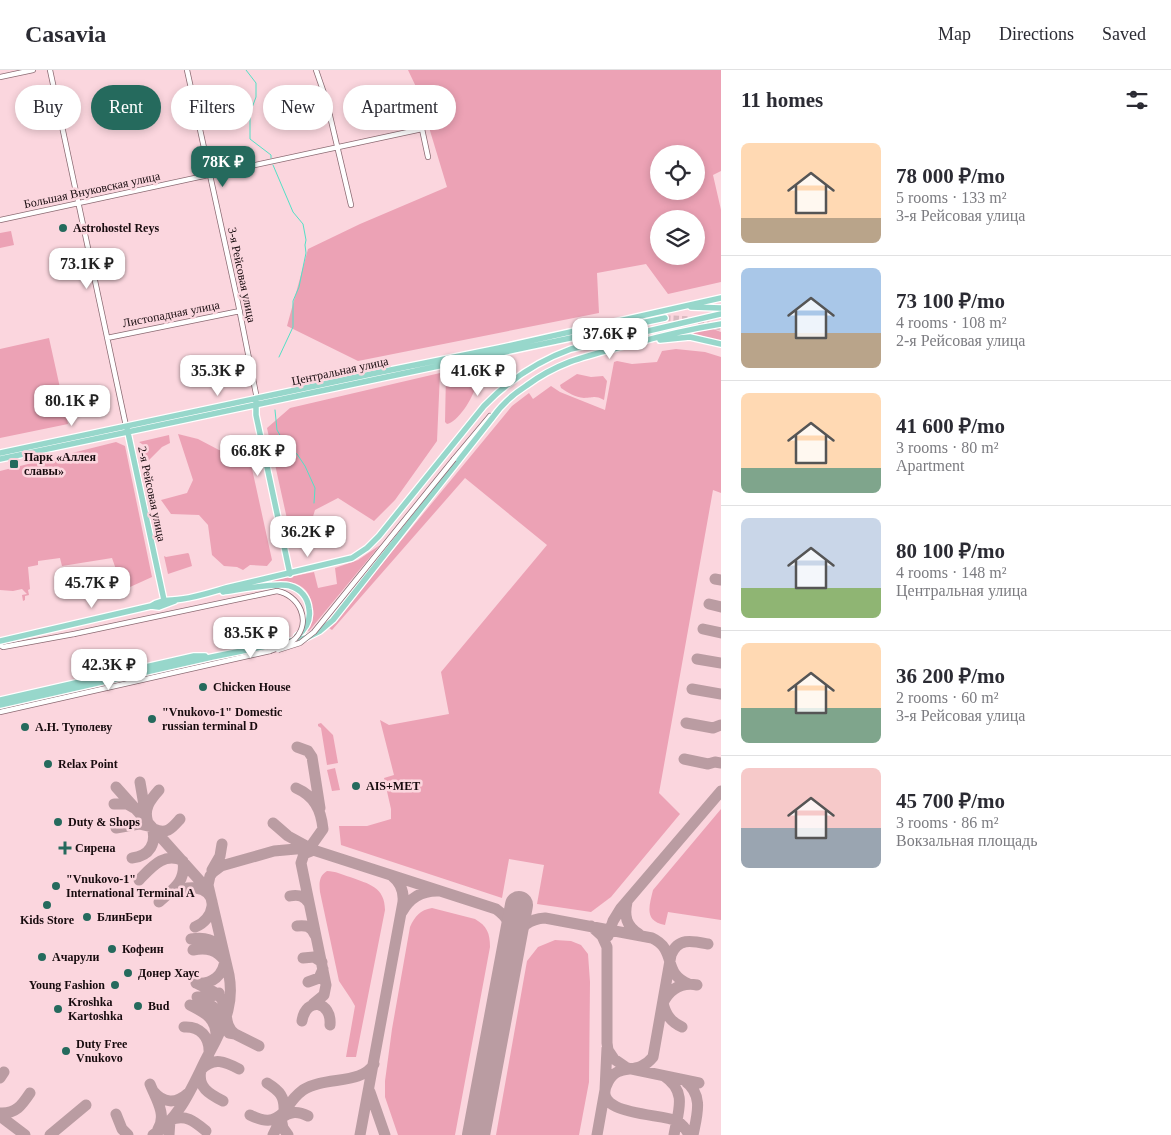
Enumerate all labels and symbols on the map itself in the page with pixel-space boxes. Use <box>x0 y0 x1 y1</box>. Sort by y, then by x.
pin: 78K ₽ <box>188 146 258 188</box>
street label: Большая Внуковская улица <box>23 169 162 211</box>
place label: Astrohostel Reys <box>73 221 159 235</box>
marker: Astrohostel Reys <box>57 222 69 234</box>
street label: 3-я Рейсовая улица <box>225 226 259 325</box>
pin: 73.1K ₽ <box>41 248 133 290</box>
street label: Листопадная улица <box>121 298 221 330</box>
pin: 37.6K ₽ <box>564 318 656 360</box>
pin: 35.3K ₽ <box>172 354 264 397</box>
street label: Центральная улица <box>290 354 390 388</box>
pin: 41.6K ₽ <box>432 354 524 397</box>
pin: 80.1K ₽ <box>26 384 118 427</box>
pin: 66.8K ₽ <box>212 434 304 477</box>
street label: 2-я Рейсовая улица <box>135 445 169 544</box>
place label: Парк «Аллея славы» <box>24 450 96 478</box>
marker: Парк «Аллея славы» <box>8 458 20 470</box>
pin: 36.2K ₽ <box>262 516 354 558</box>
pin: 45.7K ₽ <box>46 566 138 609</box>
pin: 83.5K ₽ <box>205 616 297 659</box>
pin: 42.3K ₽ <box>63 648 155 691</box>
place label: Chicken House <box>213 680 291 694</box>
marker: Chicken House <box>197 681 209 693</box>
place label: "Vnukovo-1" Domestic russian terminal D <box>162 705 283 733</box>
marker: "Vnukovo-1" Domestic russian terminal D <box>146 713 158 725</box>
place label: А.Н. Туполеву <box>35 720 112 734</box>
marker: А.Н. Туполеву <box>19 721 31 733</box>
place label: Relax Point <box>58 757 118 771</box>
marker: Relax Point <box>42 758 54 770</box>
place label: AIS+MET <box>366 779 420 793</box>
marker: AIS+MET <box>350 780 362 792</box>
place label: Duty & Shops <box>68 815 140 829</box>
marker: Duty & Shops <box>52 816 64 828</box>
place label: Сирена <box>75 841 116 855</box>
marker: Сирена <box>59 842 71 854</box>
place label: "Vnukovo-1" International Terminal A <box>66 872 195 900</box>
marker: "Vnukovo-1" International Terminal A <box>50 880 62 892</box>
marker: Kids Store <box>41 899 53 911</box>
place label: БлинБери <box>97 910 152 924</box>
marker: БлинБери <box>81 911 93 923</box>
place label: Kids Store <box>20 913 75 927</box>
place label: Кофеин <box>122 942 164 956</box>
marker: Кофеин <box>106 943 118 955</box>
place label: Ачарули <box>52 950 99 964</box>
marker: Ачарули <box>36 951 48 963</box>
place label: Донер Хаус <box>138 966 200 980</box>
marker: Донер Хаус <box>122 967 134 979</box>
place label: Young Fashion <box>29 978 105 992</box>
marker: Young Fashion <box>109 979 121 991</box>
place label: Kroshka Kartoshka <box>68 995 123 1023</box>
place label: Bud <box>148 999 170 1013</box>
marker: Bud <box>132 1000 144 1012</box>
marker: Kroshka Kartoshka <box>52 1003 64 1015</box>
place label: Duty Free Vnukovo <box>76 1037 128 1065</box>
marker: Duty Free Vnukovo <box>60 1045 72 1057</box>

